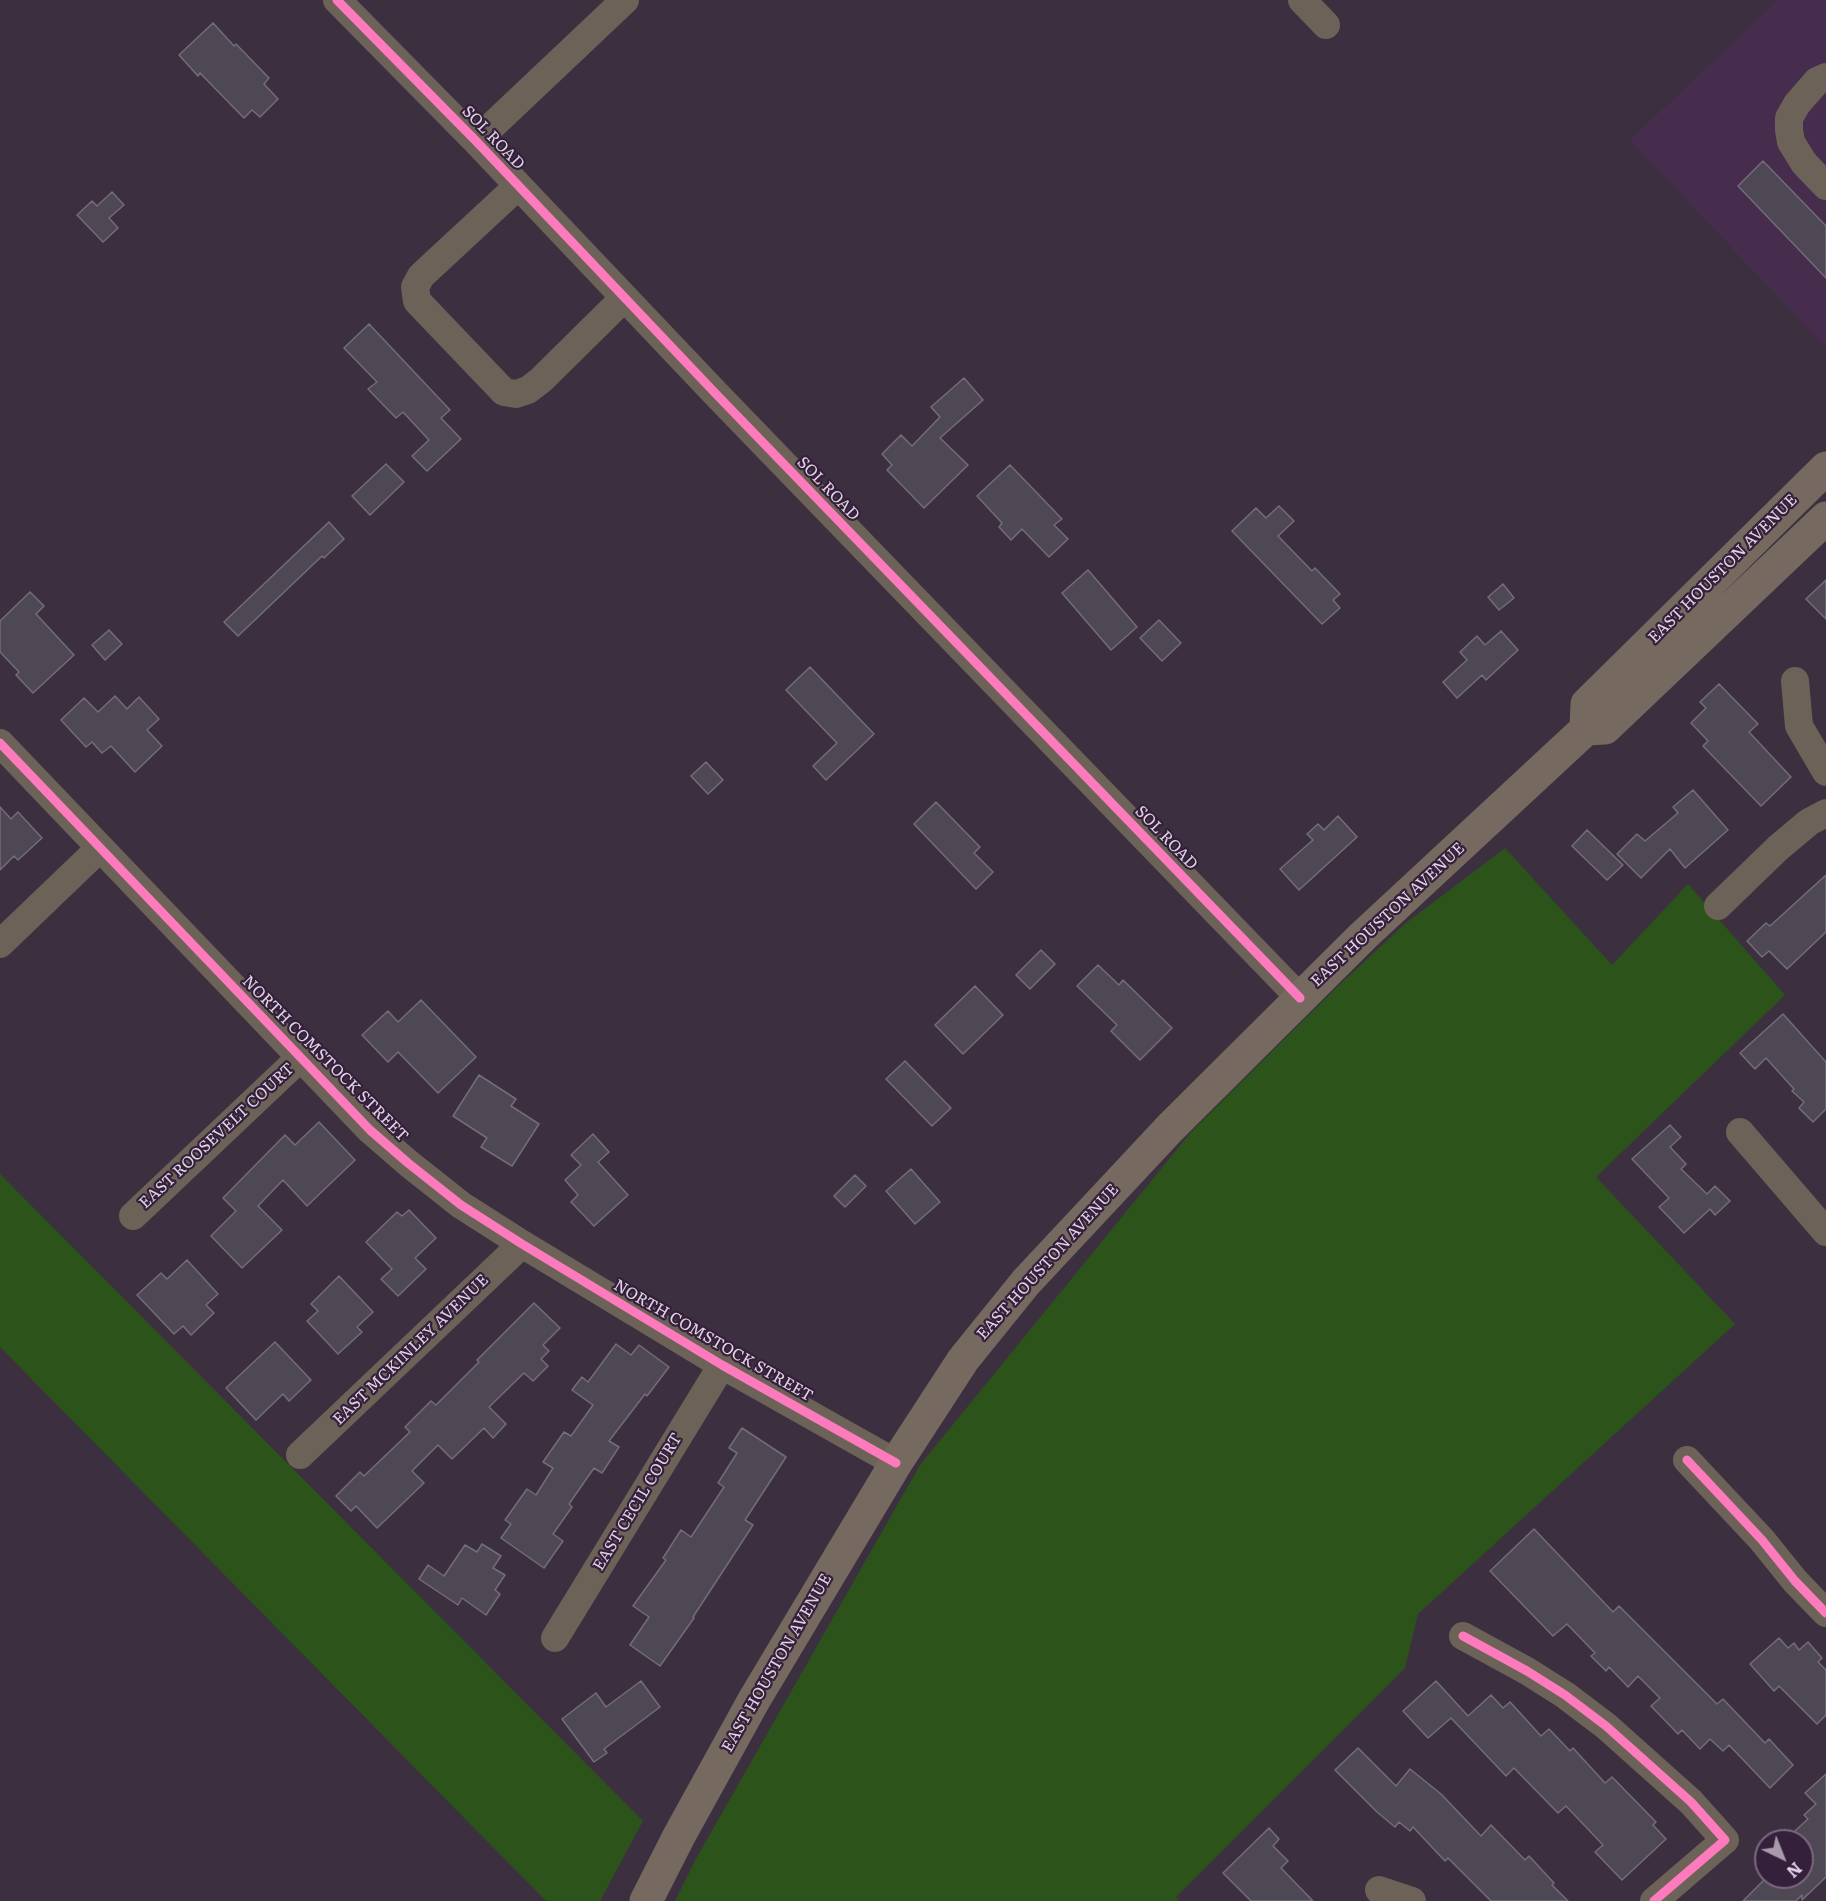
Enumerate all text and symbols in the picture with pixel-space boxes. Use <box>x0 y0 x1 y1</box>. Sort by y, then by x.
street label: SOL ROAD <box>458 102 528 174</box>
street label: SOL ROAD <box>793 453 863 525</box>
street label: EAST HOUSTON AVENUE <box>1645 491 1801 647</box>
street label: SOL ROAD <box>1131 802 1201 874</box>
street label: EAST HOUSTON AVENUE <box>1307 839 1469 991</box>
street label: NORTH COMSTOCK STREET <box>238 972 412 1146</box>
street label: EAST ROOSEVELT COURT <box>136 1059 298 1213</box>
street label: EAST HOUSTON AVENUE <box>973 1180 1123 1344</box>
street label: EAST MCKINLEY AVENUE <box>329 1271 493 1429</box>
street label: NORTH COMSTOCK STREET <box>610 1276 816 1406</box>
street label: EAST CECIL COURT <box>589 1430 687 1574</box>
street label: EAST HOUSTON AVENUE <box>718 1570 836 1756</box>
north arrow <box>1754 1829 1814 1889</box>
text: N <box>1782 1857 1808 1884</box>

